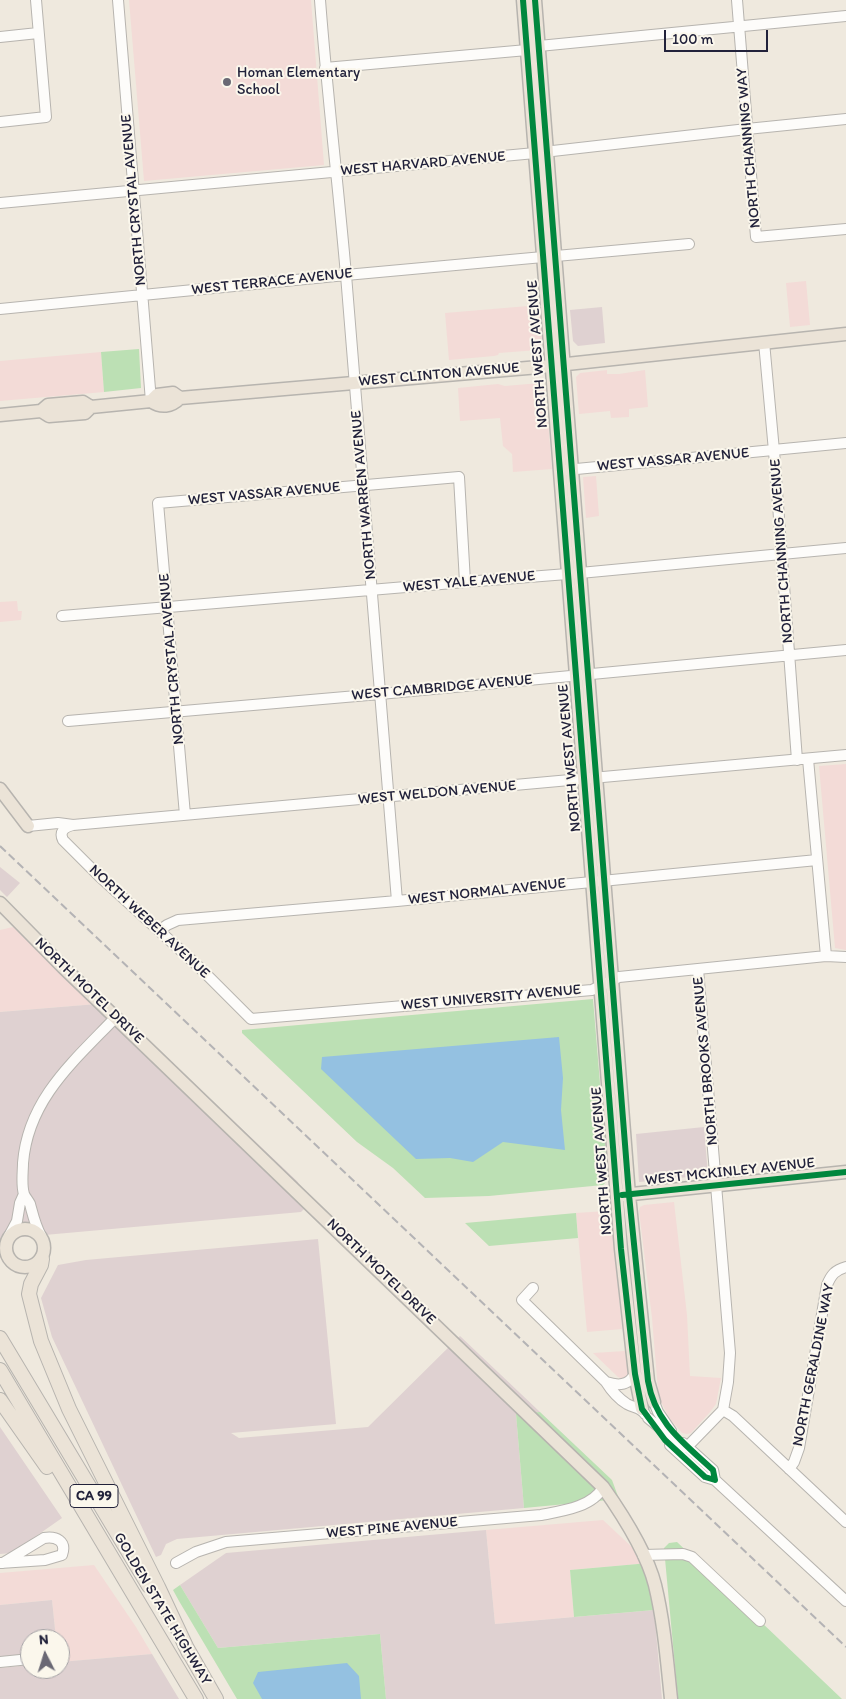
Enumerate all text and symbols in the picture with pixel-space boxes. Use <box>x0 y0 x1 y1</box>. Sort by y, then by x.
scale bar <box>666 20 770 52</box>
text: 100 m <box>672 30 713 48</box>
place label: Homan Elementary School <box>237 64 360 99</box>
street label: NORTH CHANNING WAY <box>733 67 765 229</box>
marker: Homan Elementary School <box>221 76 233 88</box>
street label: NORTH CRYSTAL AVENUE <box>118 114 150 286</box>
street label: WEST HARVARD AVENUE <box>340 148 506 180</box>
street label: WEST TERRACE AVENUE <box>190 265 354 299</box>
street label: NORTH WEST AVENUE <box>524 279 552 429</box>
street label: WEST CLINTON AVENUE <box>358 359 520 391</box>
street label: NORTH WARREN AVENUE <box>348 410 380 580</box>
street label: WEST VASSAR AVENUE <box>596 444 750 476</box>
street label: NORTH CHANNING AVENUE <box>767 458 797 644</box>
street label: WEST VASSAR AVENUE <box>187 478 341 510</box>
street label: WEST YALE AVENUE <box>402 567 536 597</box>
street label: NORTH CRYSTAL AVENUE <box>156 573 188 745</box>
street label: WEST CAMBRIDGE AVENUE <box>351 671 533 705</box>
street label: NORTH WEST AVENUE <box>555 683 585 833</box>
street label: WEST WELDON AVENUE <box>357 777 517 809</box>
street label: NORTH WEBER AVENUE <box>85 861 213 983</box>
street label: WEST NORMAL AVENUE <box>407 875 567 909</box>
street label: NORTH MOTEL DRIVE <box>31 934 147 1048</box>
street label: NORTH BROOKS AVENUE <box>690 976 722 1146</box>
street label: WEST UNIVERSITY AVENUE <box>400 981 582 1015</box>
street label: NORTH WEST AVENUE <box>588 1086 616 1236</box>
street label: WEST MCKINLEY AVENUE <box>644 1154 816 1190</box>
street label: NORTH MOTEL DRIVE <box>323 1215 439 1329</box>
street label: NORTH GERALDINE WAY <box>789 1282 839 1448</box>
road number: CA 99 <box>70 1484 118 1508</box>
street label: WEST PINE AVENUE <box>325 1513 459 1543</box>
street label: GOLDEN STATE HIGHWAY <box>109 1529 215 1689</box>
north arrow <box>20 1629 70 1679</box>
text: N <box>38 1631 49 1648</box>

